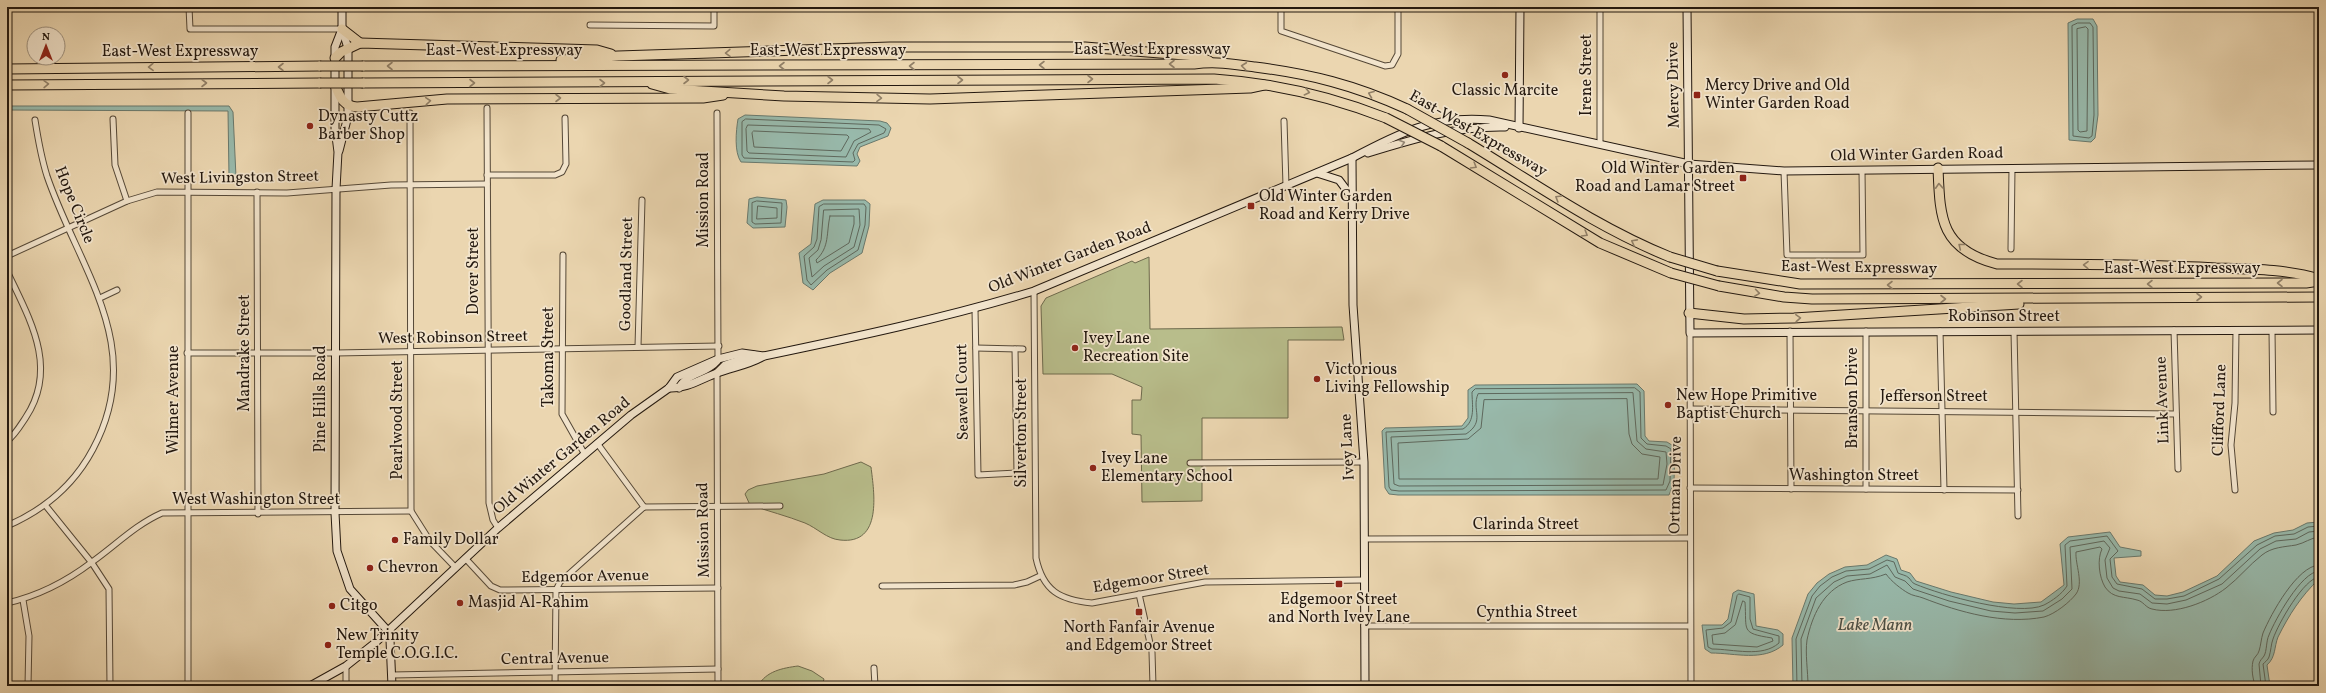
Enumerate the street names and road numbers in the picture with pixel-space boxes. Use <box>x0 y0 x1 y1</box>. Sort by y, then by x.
street label: Irene Street <box>1576 34 1598 116</box>
street label: East-West Expressway <box>1074 39 1231 61</box>
street label: East-West Expressway <box>426 40 583 62</box>
street label: East-West Expressway <box>750 40 907 62</box>
street label: East-West Expressway <box>102 41 259 63</box>
street label: Mercy Drive <box>1662 42 1686 128</box>
street label: East-West Expressway <box>1405 85 1552 183</box>
street label: Old Winter Garden Road <box>1830 142 2004 168</box>
street label: Mission Road <box>693 152 715 248</box>
street label: Hope Circle <box>49 163 99 247</box>
street label: West Livingston Street <box>161 166 320 190</box>
street label: Goodland Street <box>615 216 639 331</box>
street label: Old Winter Garden Road <box>985 217 1155 299</box>
street label: Dover Street <box>463 227 485 315</box>
street label: East-West Expressway <box>1780 256 1938 280</box>
street label: East-West Expressway <box>2104 258 2261 280</box>
street label: Mandrake Street <box>234 294 256 412</box>
street label: Takoma Street <box>538 306 560 407</box>
street label: Robinson Street <box>1948 306 2060 328</box>
street label: West Robinson Street <box>378 326 529 350</box>
street label: Seawell Court <box>951 343 975 441</box>
street label: Wilmer Avenue <box>163 345 185 455</box>
street label: Pine Hills Road <box>310 345 332 453</box>
street label: Branson Drive <box>1842 347 1864 449</box>
street label: Link Avenue <box>2150 356 2176 444</box>
street label: Pearlwood Street <box>387 360 409 480</box>
street label: Clifford Lane <box>2207 364 2233 456</box>
street label: Silverton Street <box>1011 378 1033 488</box>
street label: Jefferson Street <box>1880 386 1988 408</box>
street label: Old Winter Garden Road <box>489 392 635 520</box>
street label: Ivey Lane <box>1335 413 1361 481</box>
street label: Ortman Drive <box>1664 436 1688 534</box>
street label: Washington Street <box>1789 465 1920 487</box>
street label: Mission Road <box>692 482 716 578</box>
street label: West Washington Street <box>172 489 340 511</box>
street label: Clarinda Street <box>1473 514 1580 536</box>
street label: Edgemoor Street <box>1091 559 1211 599</box>
street label: Edgemoor Avenue <box>521 565 649 589</box>
street label: Cynthia Street <box>1476 602 1578 624</box>
street label: Central Avenue <box>501 647 609 671</box>

